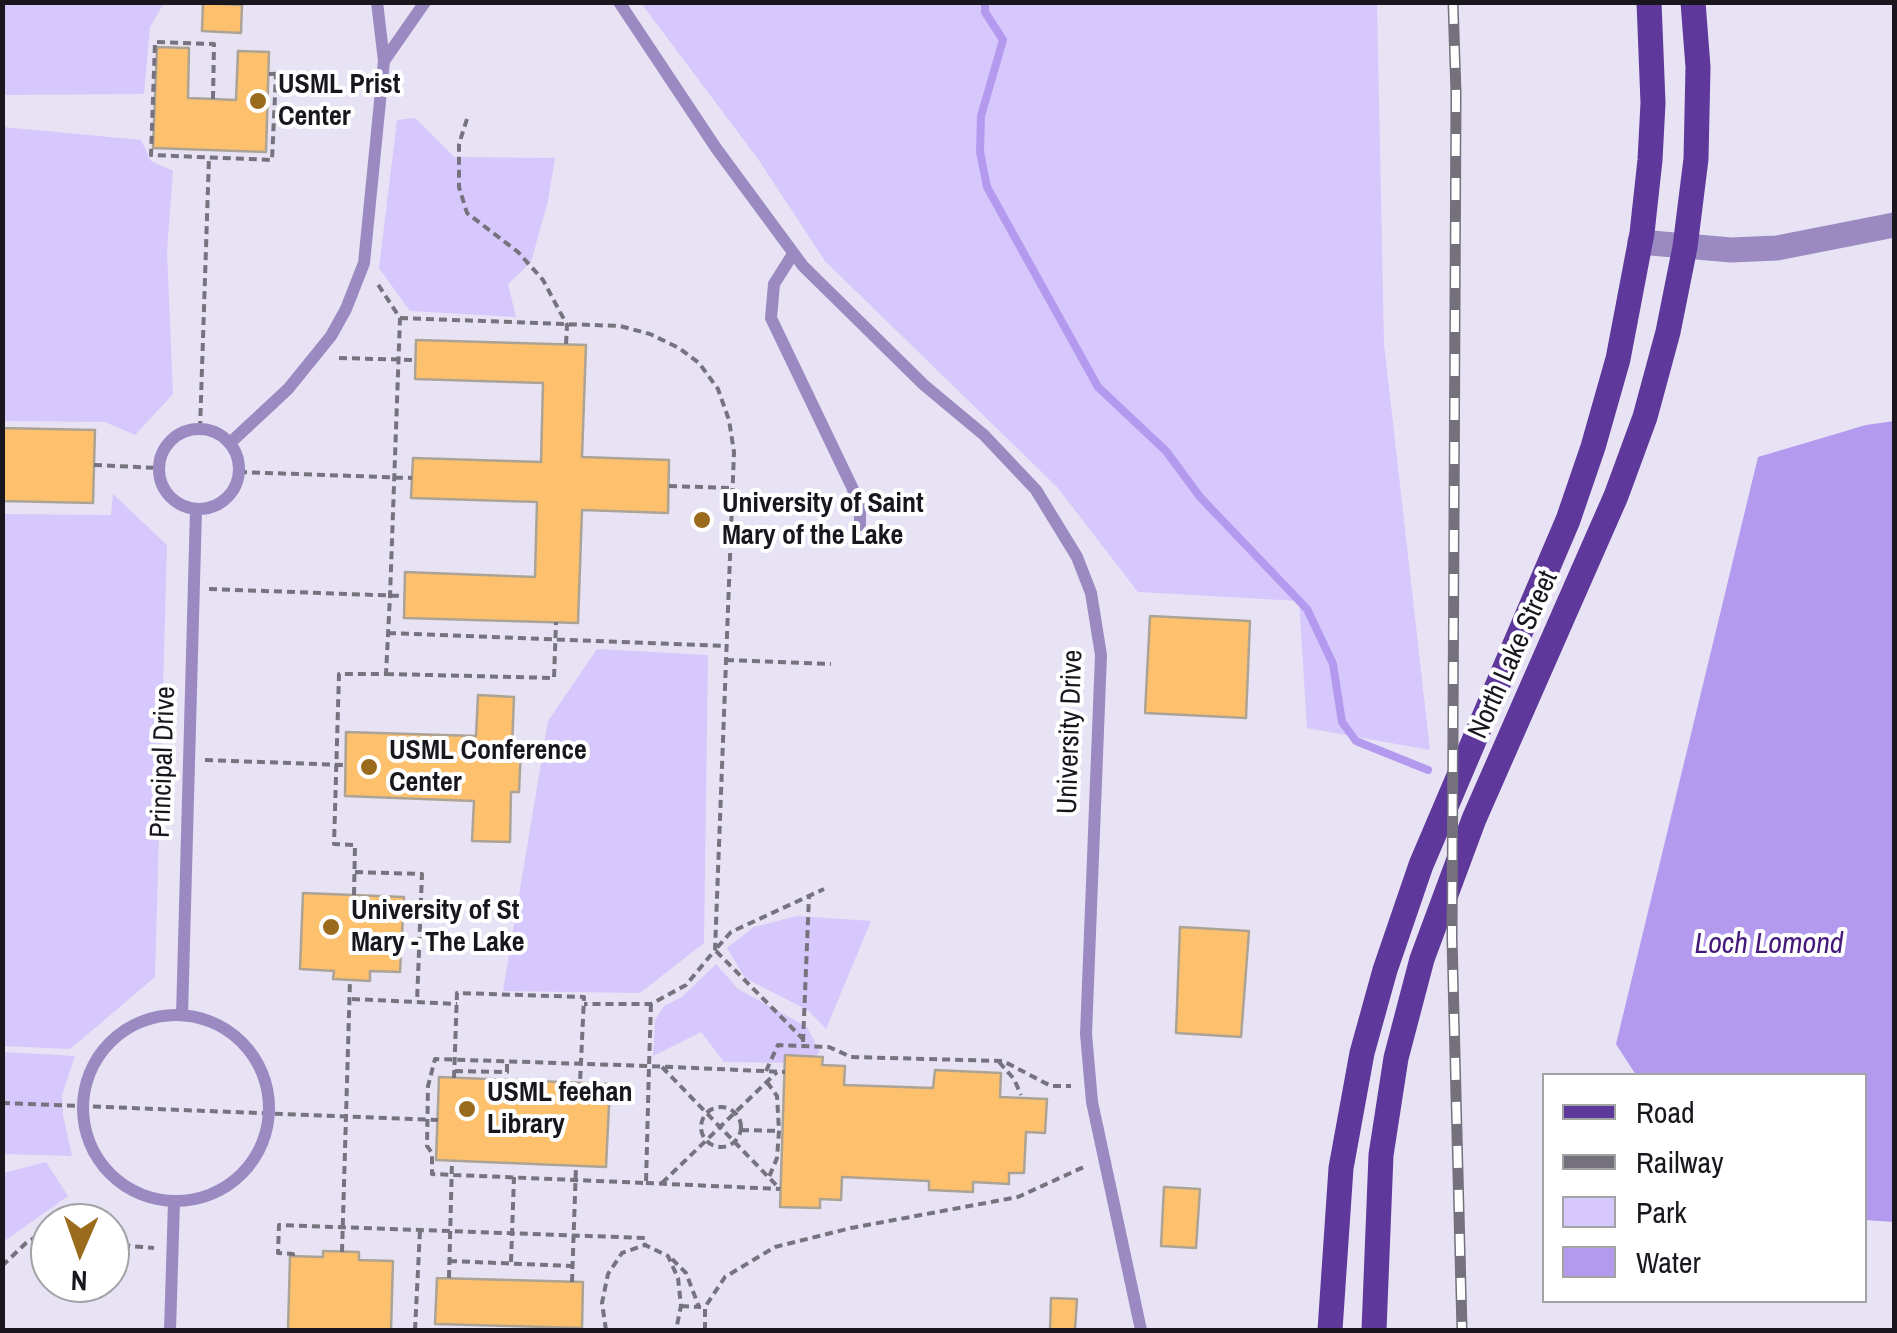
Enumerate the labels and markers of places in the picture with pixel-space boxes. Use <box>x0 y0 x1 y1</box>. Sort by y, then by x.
place label: USML Prist Center <box>278 68 400 134</box>
marker: USML Prist Center <box>247 90 269 112</box>
place label: University of Saint Mary of the Lake <box>722 487 924 553</box>
marker: University of Saint Mary of the Lake <box>691 509 713 531</box>
place label: USML Conference Center <box>389 734 587 800</box>
marker: USML Conference Center <box>358 756 380 778</box>
place label: University of St Mary - The Lake <box>351 894 525 960</box>
marker: University of St Mary - The Lake <box>320 916 342 938</box>
place label: USML feehan Library <box>487 1076 632 1142</box>
marker: USML feehan Library <box>456 1098 478 1120</box>

